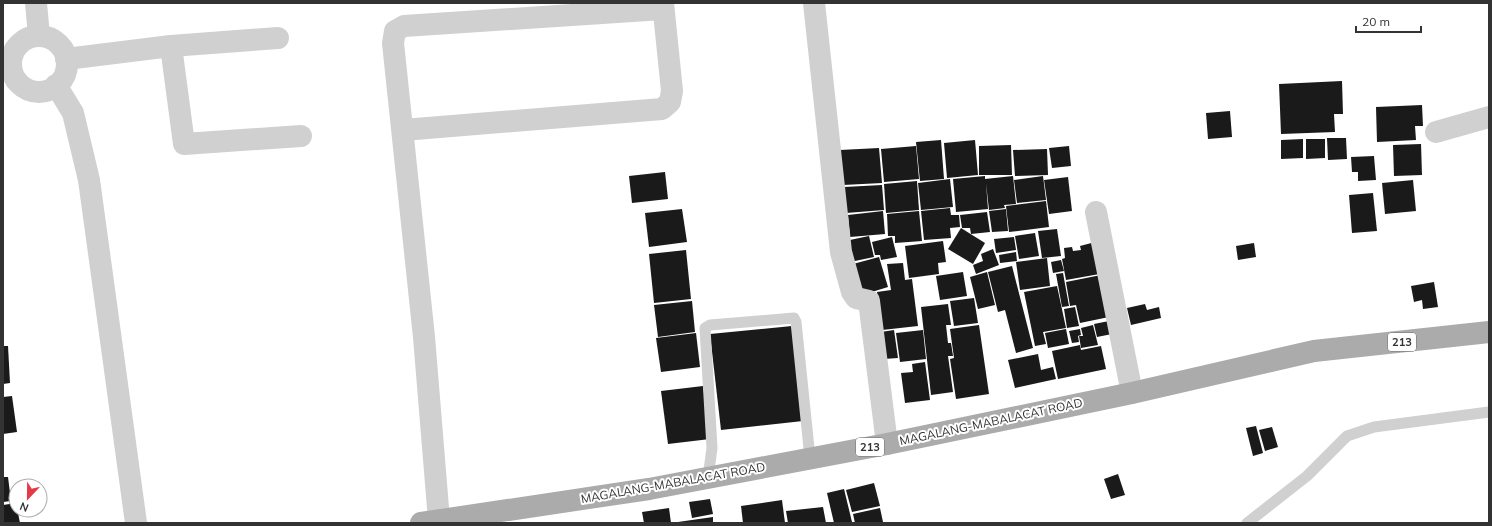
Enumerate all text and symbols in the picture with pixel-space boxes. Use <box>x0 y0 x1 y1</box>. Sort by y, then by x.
scale bar <box>1356 8 1421 34</box>
text: 20 m <box>1362 14 1390 29</box>
road number: 213 <box>1388 333 1416 351</box>
street label: MAGALANG-MABALACAT ROAD <box>898 395 1084 448</box>
road number: 213 <box>856 438 884 456</box>
street label: MAGALANG-MABALACAT ROAD <box>580 459 766 506</box>
north arrow <box>8 478 48 518</box>
text: N <box>18 499 31 515</box>

